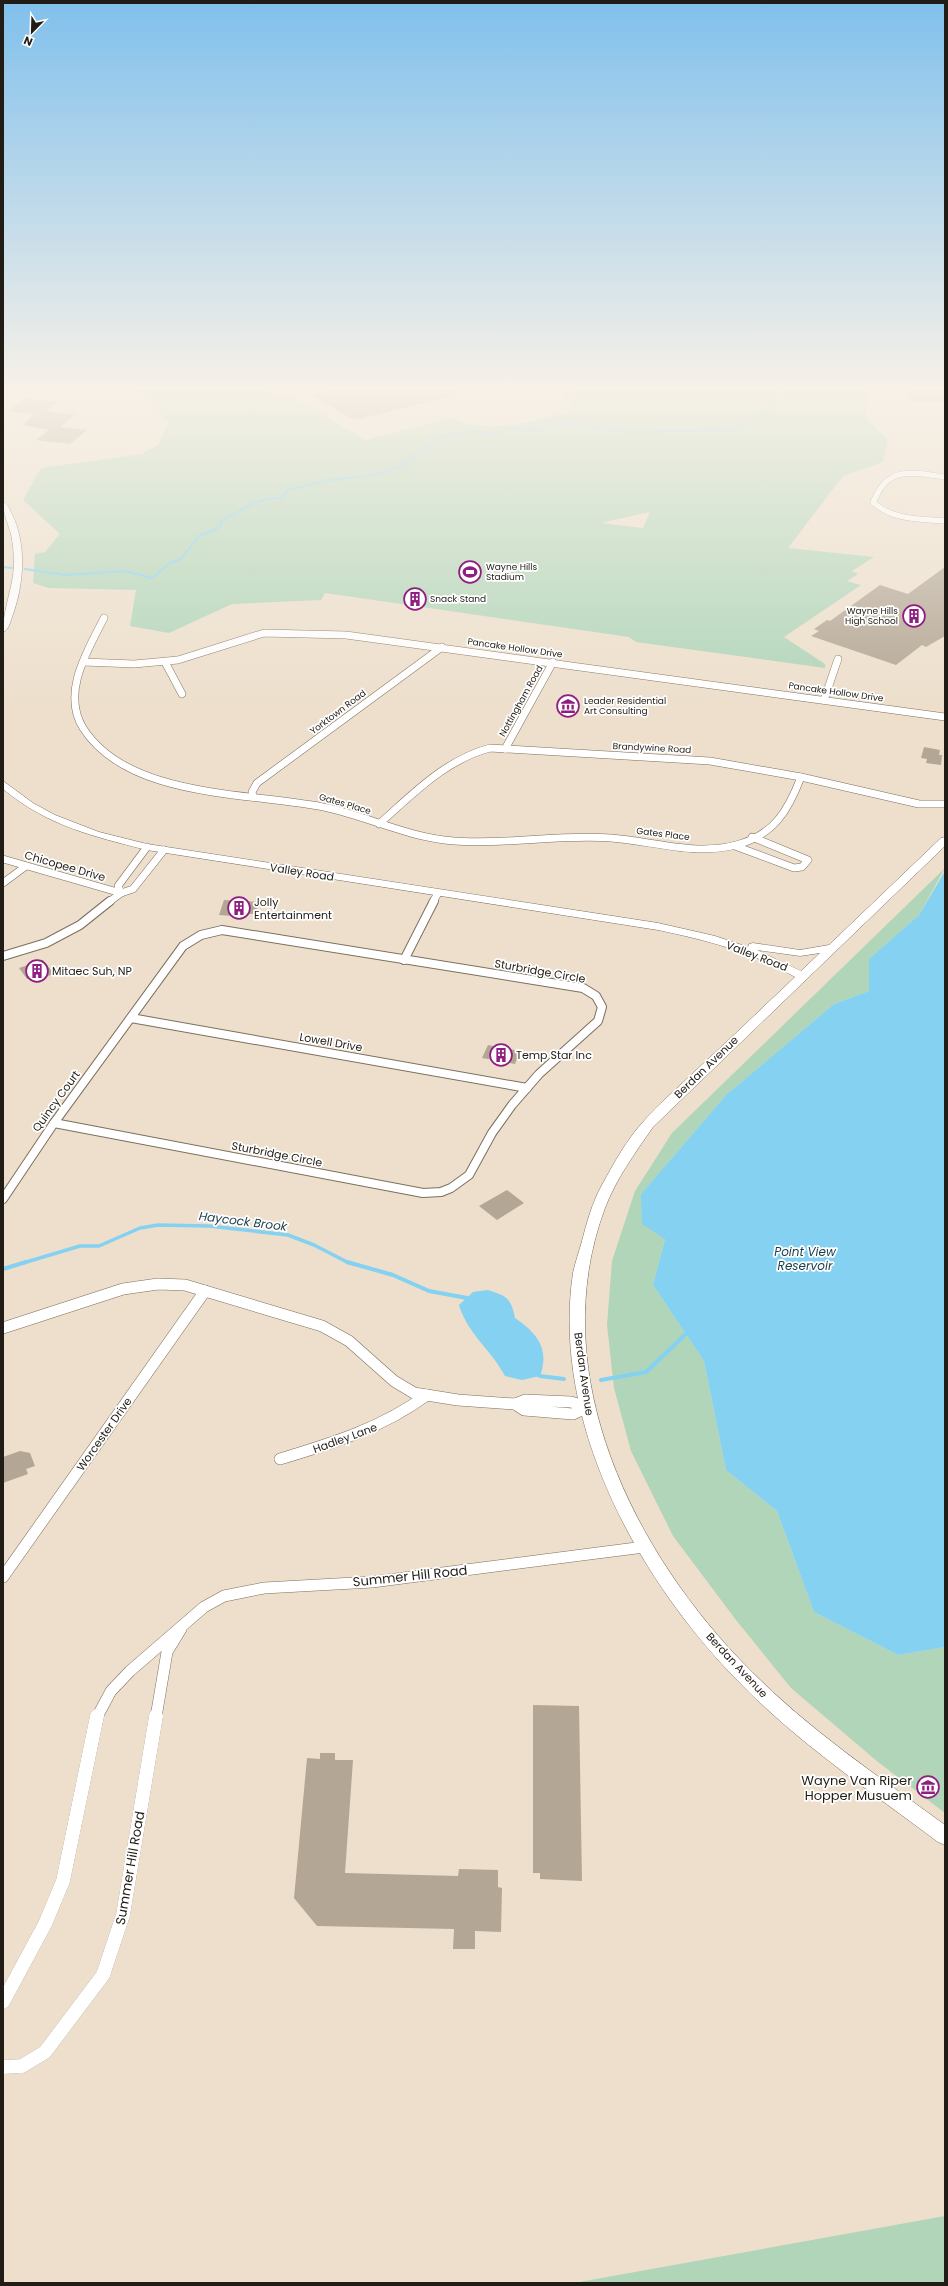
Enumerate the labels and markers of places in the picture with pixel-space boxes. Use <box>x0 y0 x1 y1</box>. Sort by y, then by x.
sports icon: Wayne Hills Stadium <box>457 559 483 585</box>
place label: Wayne Hills Stadium <box>486 561 538 583</box>
building icon: Snack Stand <box>402 586 428 612</box>
place label: Snack Stand <box>430 593 486 605</box>
building icon: Wayne Hills High School <box>901 603 927 629</box>
place label: Wayne Hills High School <box>845 605 898 627</box>
museum icon: Leader Residential Art Consulting <box>555 693 581 719</box>
place label: Leader Residential Art Consulting <box>584 695 666 717</box>
place label: Jolly Entertainment <box>254 894 332 923</box>
building icon: Jolly Entertainment <box>226 895 252 921</box>
building icon: Mitaec Suh, NP <box>24 958 50 984</box>
place label: Mitaec Suh, NP <box>52 963 132 979</box>
building icon: Temp Star Inc <box>488 1042 514 1068</box>
place label: Temp Star Inc <box>516 1047 592 1063</box>
place label: Wayne Van Riper Hopper Musuem <box>801 1771 912 1805</box>
museum icon: Wayne Van Riper Hopper Musuem <box>915 1774 941 1800</box>

